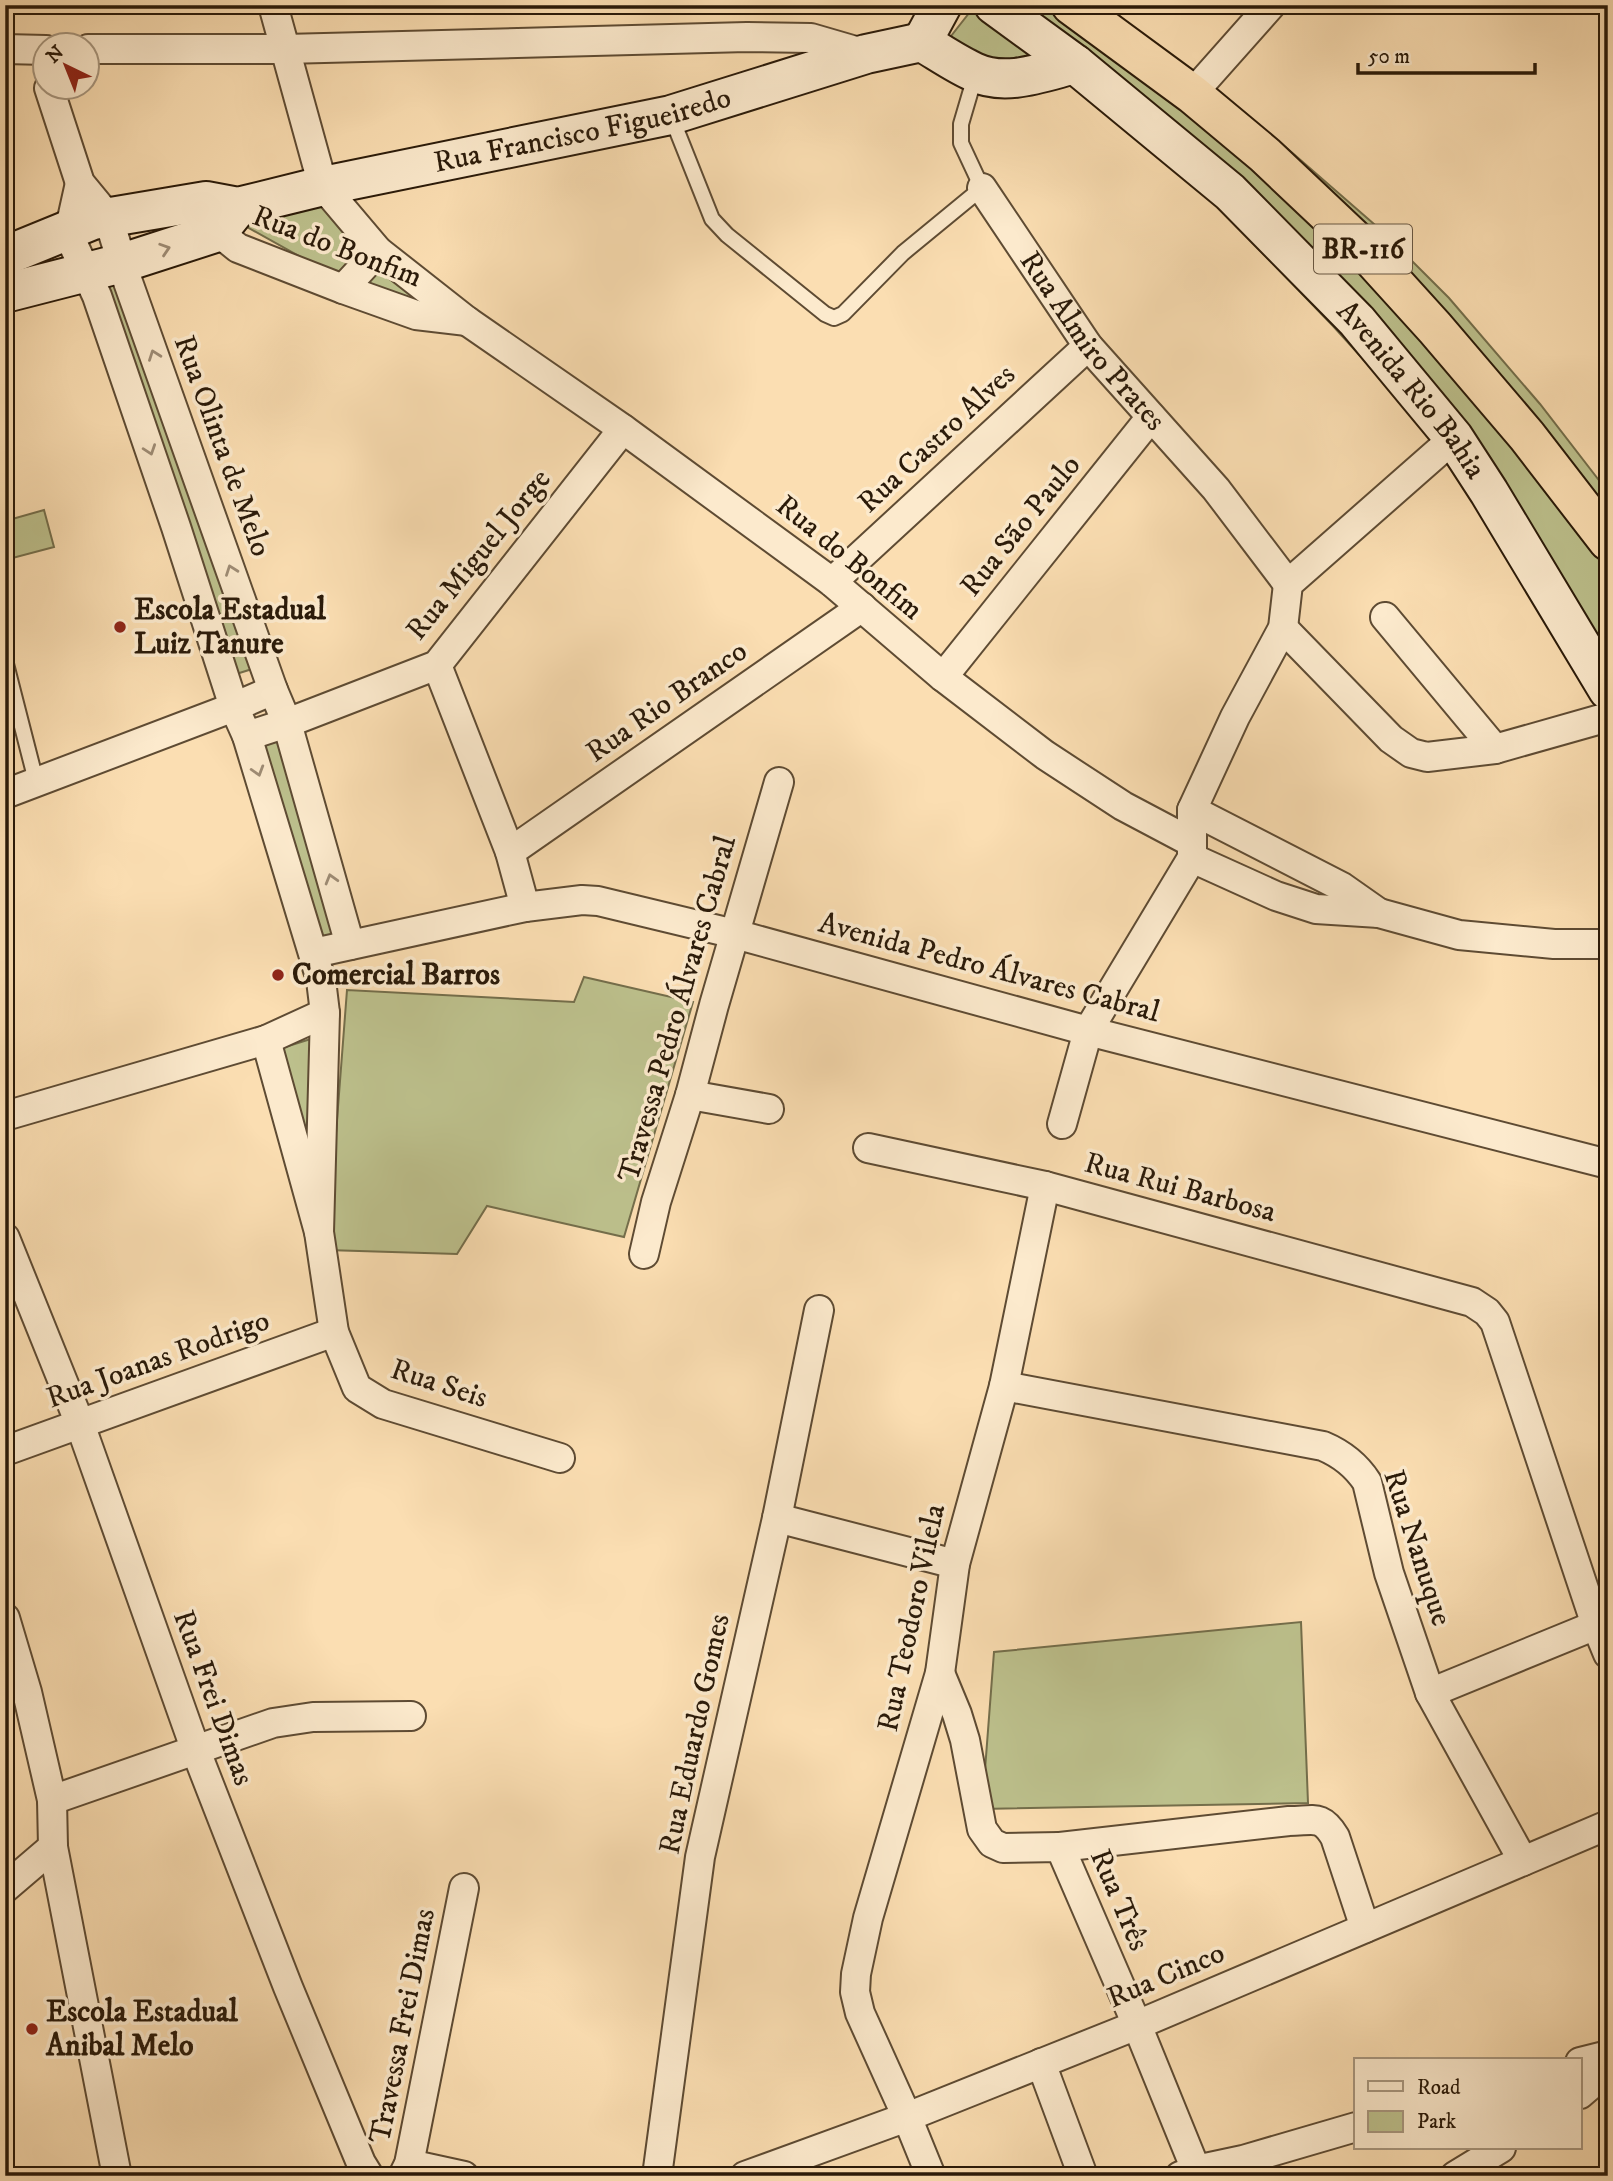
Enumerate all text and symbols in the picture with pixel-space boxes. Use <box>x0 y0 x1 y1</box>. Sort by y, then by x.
north arrow <box>32 32 102 102</box>
scale bar <box>1358 32 1534 76</box>
text: N <box>42 41 69 68</box>
text: 50 m <box>1368 44 1410 70</box>
street label: Rua Francisco Figueiredo <box>431 79 735 181</box>
street label: Rua do Bonfim <box>247 198 427 296</box>
road number: BR-116 <box>1314 224 1412 274</box>
one-way arrow <box>159 243 171 257</box>
street label: Rua Almiro Prates <box>1011 244 1174 438</box>
street label: Avenida Rio Bahia <box>1329 293 1494 486</box>
street label: Rua Olinta de Melo <box>165 330 279 562</box>
one-way arrow <box>149 350 163 362</box>
street label: Rua Castro Alves <box>851 357 1023 521</box>
one-way arrow <box>142 444 156 456</box>
street label: Rua São Paulo <box>953 448 1089 604</box>
street label: Rua Miguel Jorge <box>399 462 559 648</box>
street label: Rua do Bonfim <box>768 488 930 628</box>
one-way arrow <box>225 564 239 576</box>
place label: Escola Estadual Luiz Tanure <box>134 592 327 663</box>
marker: Escola Estadual Luiz Tanure <box>112 619 128 635</box>
street label: Rua Rio Branco <box>579 633 755 771</box>
one-way arrow <box>249 765 264 777</box>
street label: Travessa Pedro Álvares Cabral <box>609 831 745 1186</box>
one-way arrow <box>325 873 339 885</box>
street label: Avenida Pedro Álvares Cabral <box>814 903 1164 1031</box>
place label: Comercial Barros <box>292 957 500 994</box>
marker: Comercial Barros <box>270 967 286 983</box>
street label: Rua Rui Barbosa <box>1080 1145 1280 1231</box>
street label: Rua Joanas Rodrigo <box>41 1302 275 1418</box>
street label: Rua Seis <box>386 1351 492 1417</box>
street label: Rua Nanuque <box>1374 1465 1460 1631</box>
street label: Rua Teodoro Vilela <box>870 1501 954 1735</box>
street label: Rua Frei Dimas <box>164 1605 262 1791</box>
street label: Rua Eduardo Gomes <box>651 1611 739 1857</box>
street label: Rua Três <box>1081 1844 1157 1956</box>
street label: Travessa Frei Dimas <box>362 1906 444 2146</box>
street label: Rua Cinco <box>1102 1935 1230 2017</box>
place label: Escola Estadual Anibal Melo <box>45 1994 239 2065</box>
marker: Escola Estadual Anibal Melo <box>24 2021 40 2037</box>
legend <box>1354 2058 1582 2150</box>
text: Road <box>1417 2075 1461 2101</box>
text: Park <box>1417 2109 1457 2135</box>

